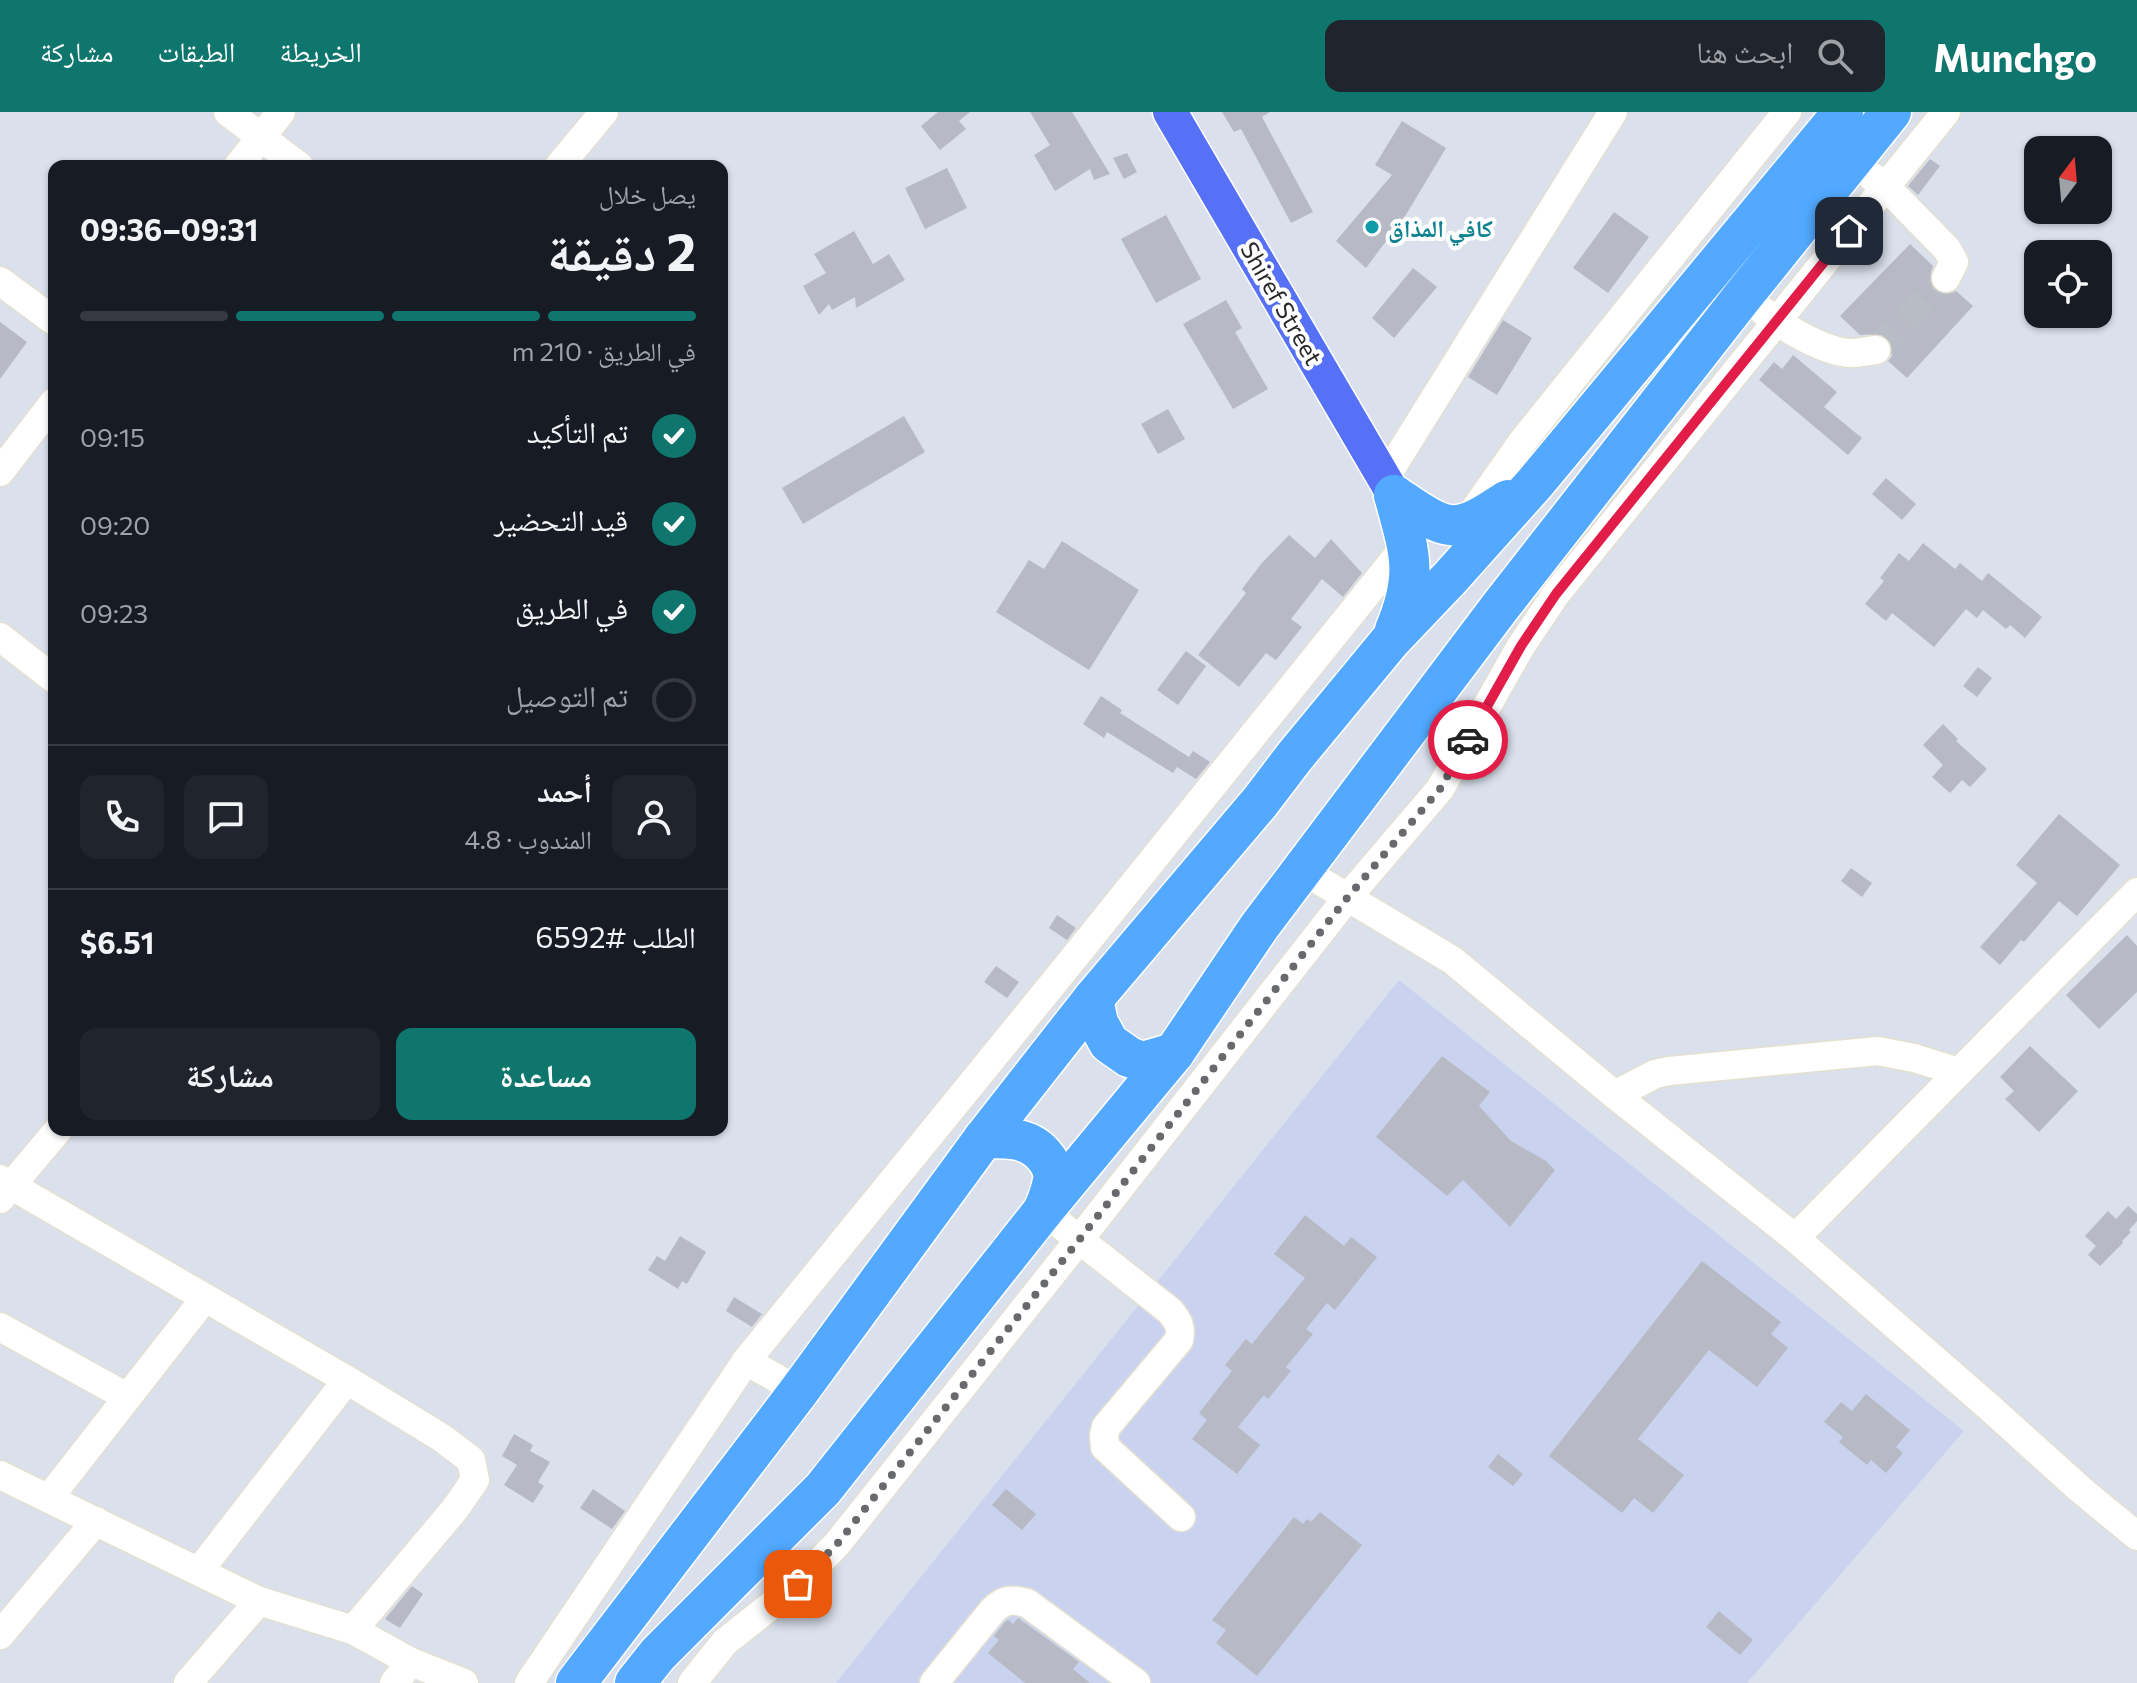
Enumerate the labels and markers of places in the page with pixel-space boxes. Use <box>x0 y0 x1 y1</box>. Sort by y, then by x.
pin <box>1815 197 1883 265</box>
place label: كافي المذاق <box>1388 213 1493 247</box>
marker: كافي المذاق <box>1363 218 1381 236</box>
pin <box>764 1550 832 1618</box>

